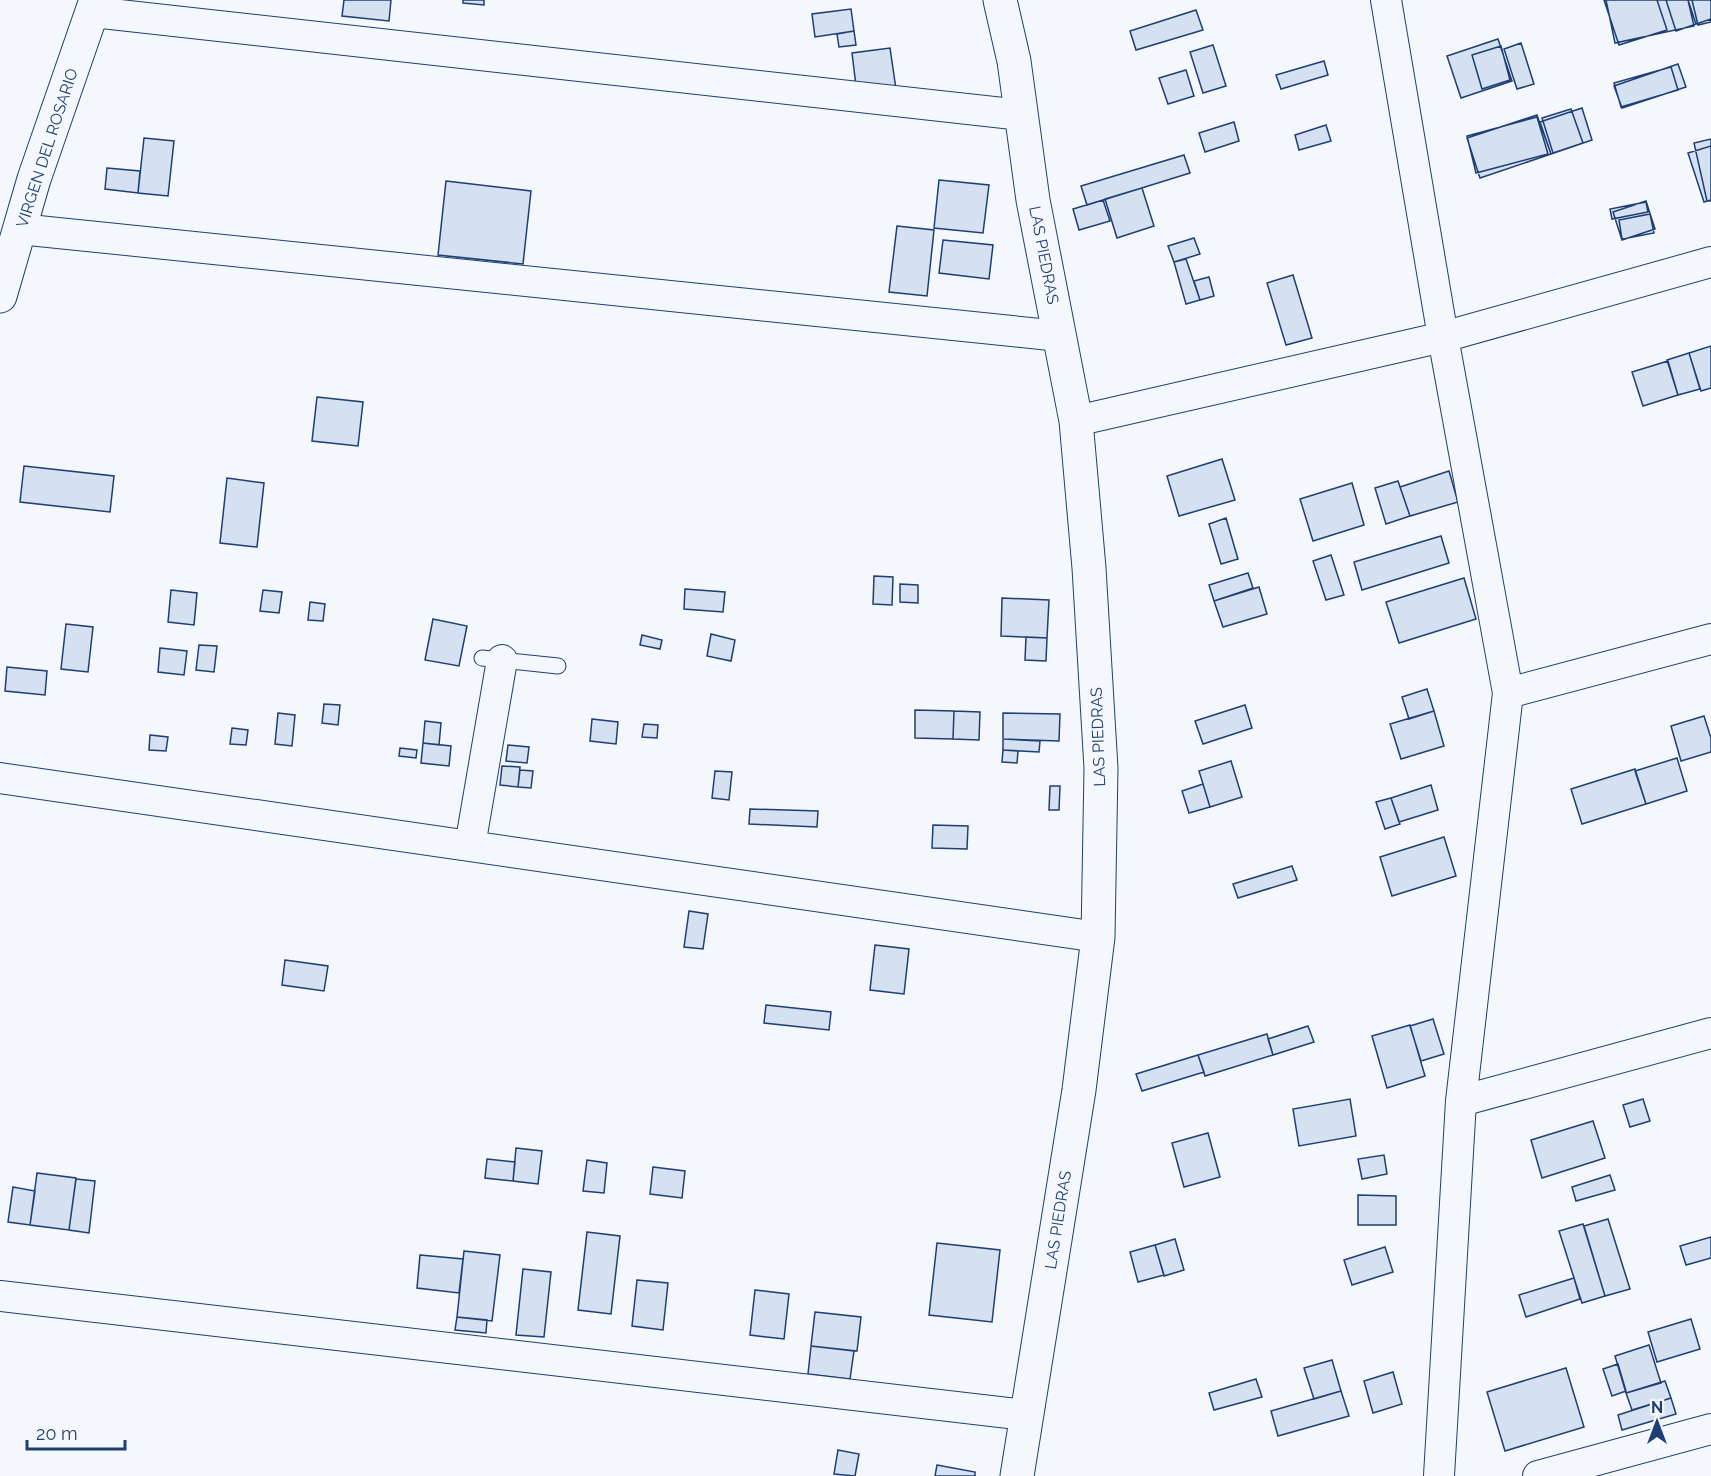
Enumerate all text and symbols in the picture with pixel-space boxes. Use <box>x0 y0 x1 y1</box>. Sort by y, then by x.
street label: VIRGEN DEL ROSARIO <box>12 66 82 230</box>
street label: LAS PIEDRAS <box>1025 204 1063 306</box>
street label: LAS PIEDRAS <box>1087 687 1109 787</box>
street label: LAS PIEDRAS <box>1041 1169 1075 1271</box>
north arrow <box>1627 1392 1687 1452</box>
text: N <box>1651 1398 1663 1417</box>
scale bar <box>27 1413 124 1451</box>
text: 20 m <box>36 1423 78 1444</box>

